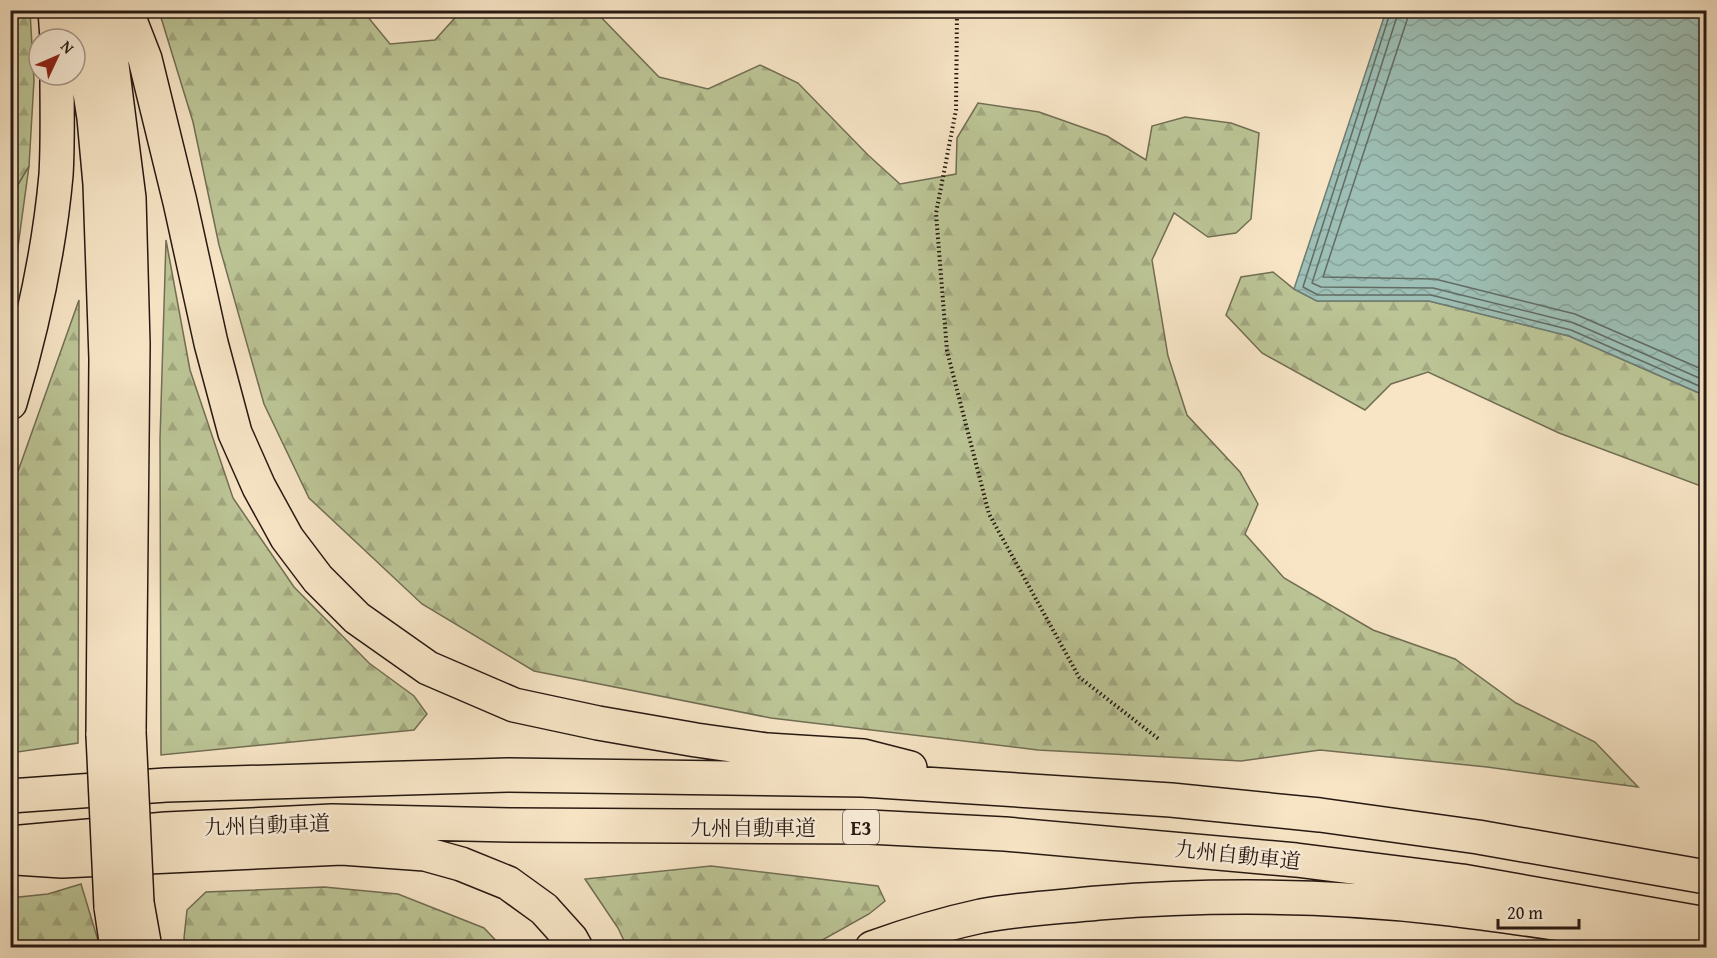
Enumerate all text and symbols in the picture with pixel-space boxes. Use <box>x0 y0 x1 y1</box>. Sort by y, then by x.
north arrow <box>27 27 87 87</box>
text: N <box>55 34 80 59</box>
street label: 九州自動車道 <box>203 807 331 843</box>
road number: E3 <box>843 810 879 844</box>
street label: 九州自動車道 <box>690 812 816 843</box>
street label: 九州自動車道 <box>1174 833 1302 877</box>
scale bar <box>1498 892 1579 930</box>
text: 20 m <box>1507 899 1543 926</box>

